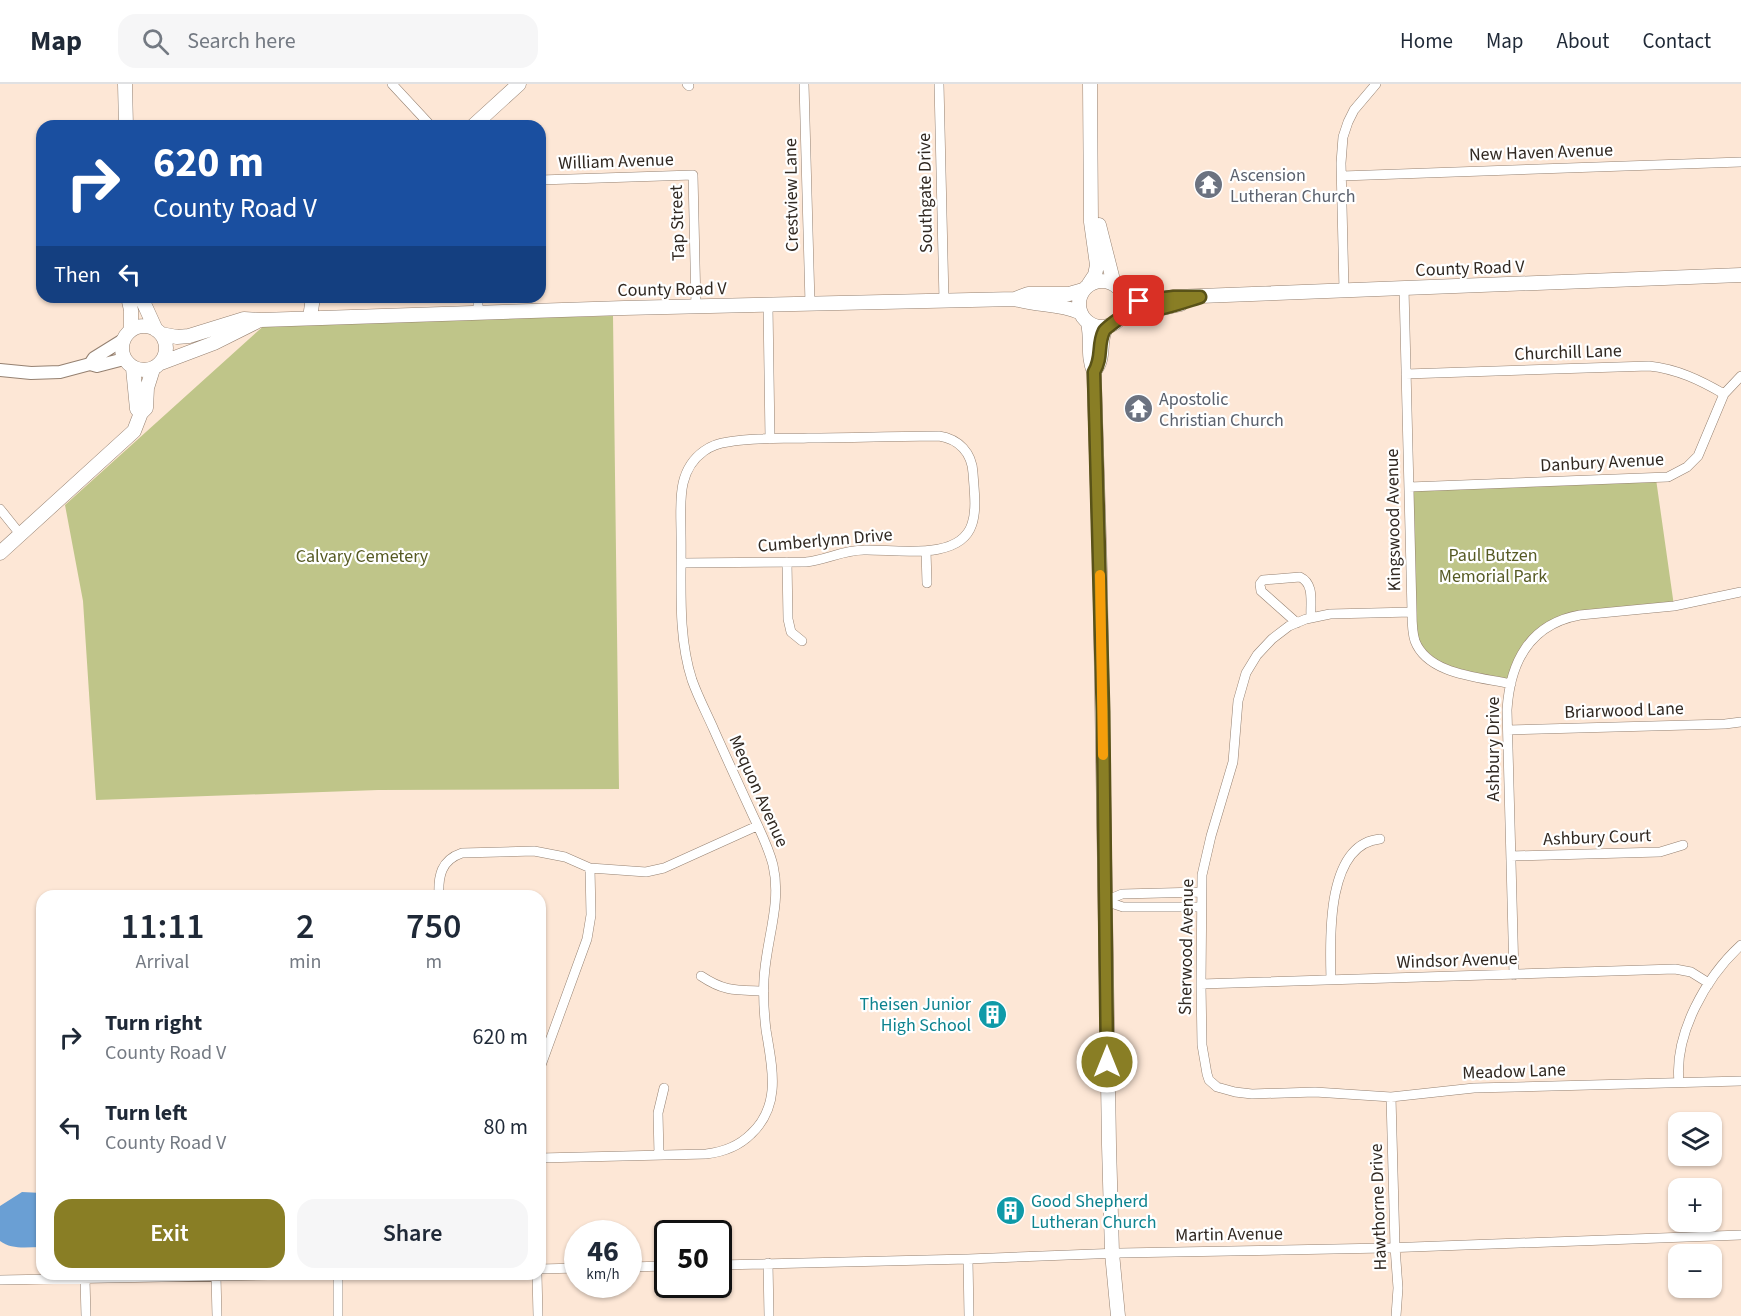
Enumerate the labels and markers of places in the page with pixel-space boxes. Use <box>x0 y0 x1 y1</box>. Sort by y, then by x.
place label: Ascension Lutheran Church <box>1230 163 1355 209</box>
temple icon: Ascension Lutheran Church <box>1193 169 1225 201</box>
pin <box>1113 275 1164 326</box>
place label: Apostolic Christian Church <box>1159 387 1284 433</box>
temple icon: Apostolic Christian Church <box>1122 393 1154 425</box>
place label: Theisen Junior High School <box>860 992 972 1038</box>
building icon: Theisen Junior High School <box>976 998 1008 1030</box>
place label: Good Shepherd Lutheran Church <box>1031 1189 1156 1235</box>
building icon: Good Shepherd Lutheran Church <box>994 1195 1026 1227</box>

